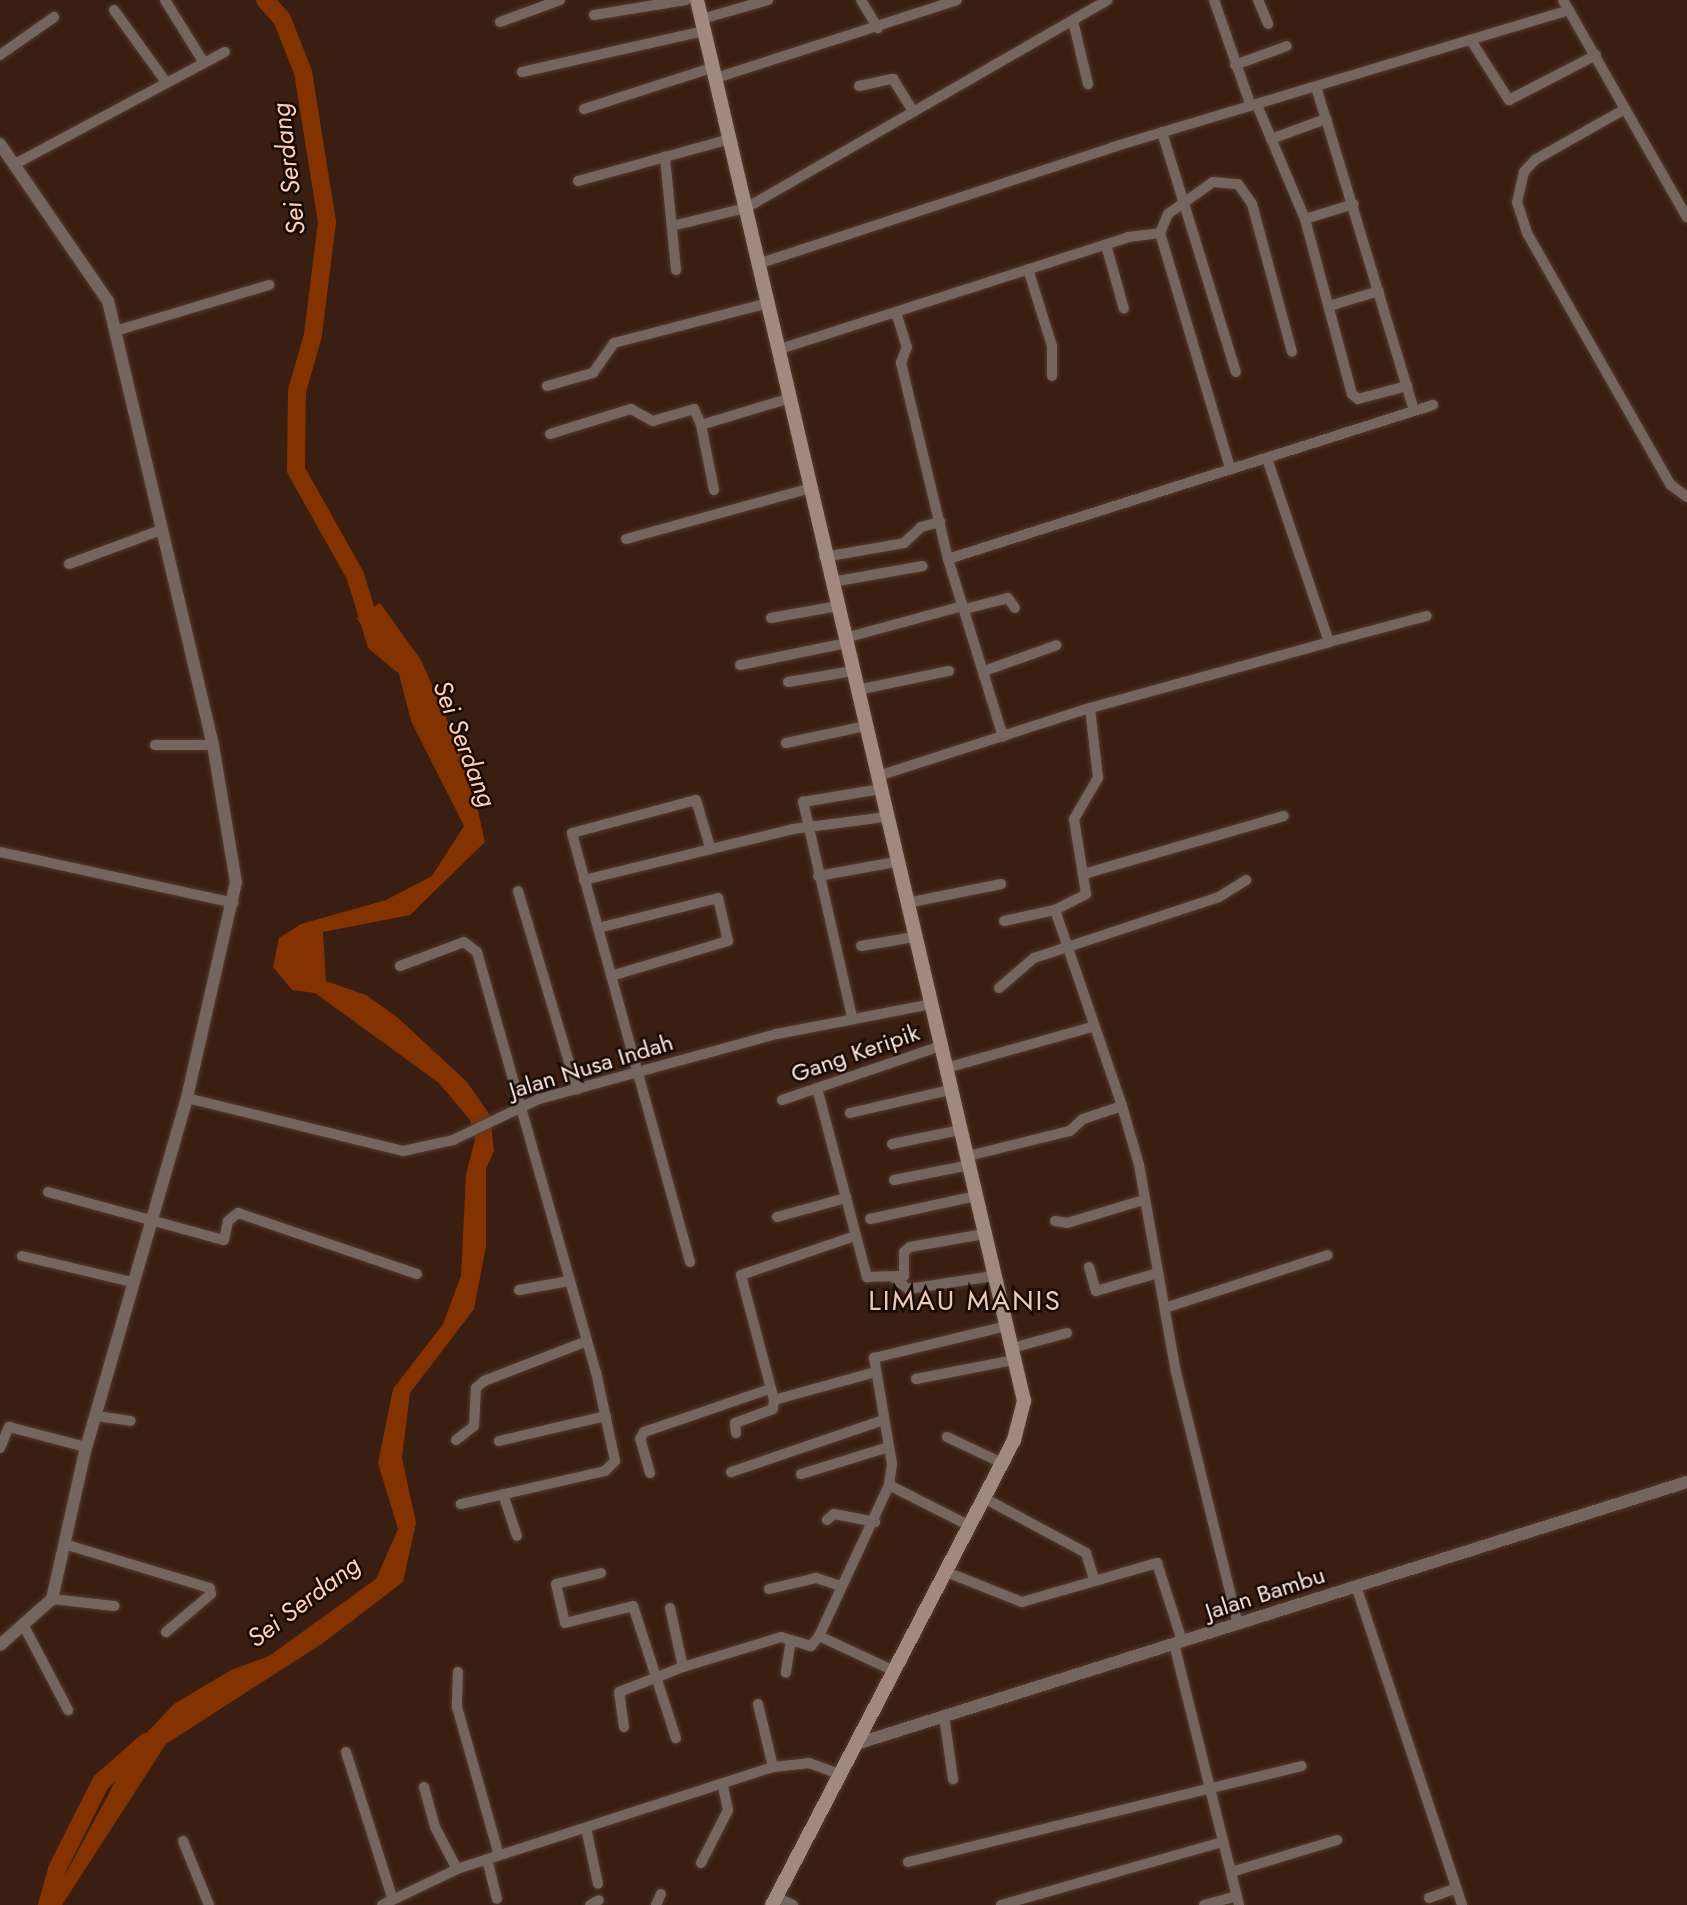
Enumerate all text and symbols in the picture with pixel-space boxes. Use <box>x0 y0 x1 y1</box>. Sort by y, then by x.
water label: Sei Serdang <box>265 101 313 237</box>
water label: Sei Serdang <box>426 676 502 812</box>
street label: Gang Keripik <box>787 1018 923 1088</box>
street label: Jalan Nusa Indah <box>505 1027 677 1105</box>
district label: LIMAU MANIS <box>870 1284 1060 1318</box>
water label: Sei Serdang <box>241 1550 367 1654</box>
street label: Jalan Bambu <box>1202 1560 1328 1626</box>

